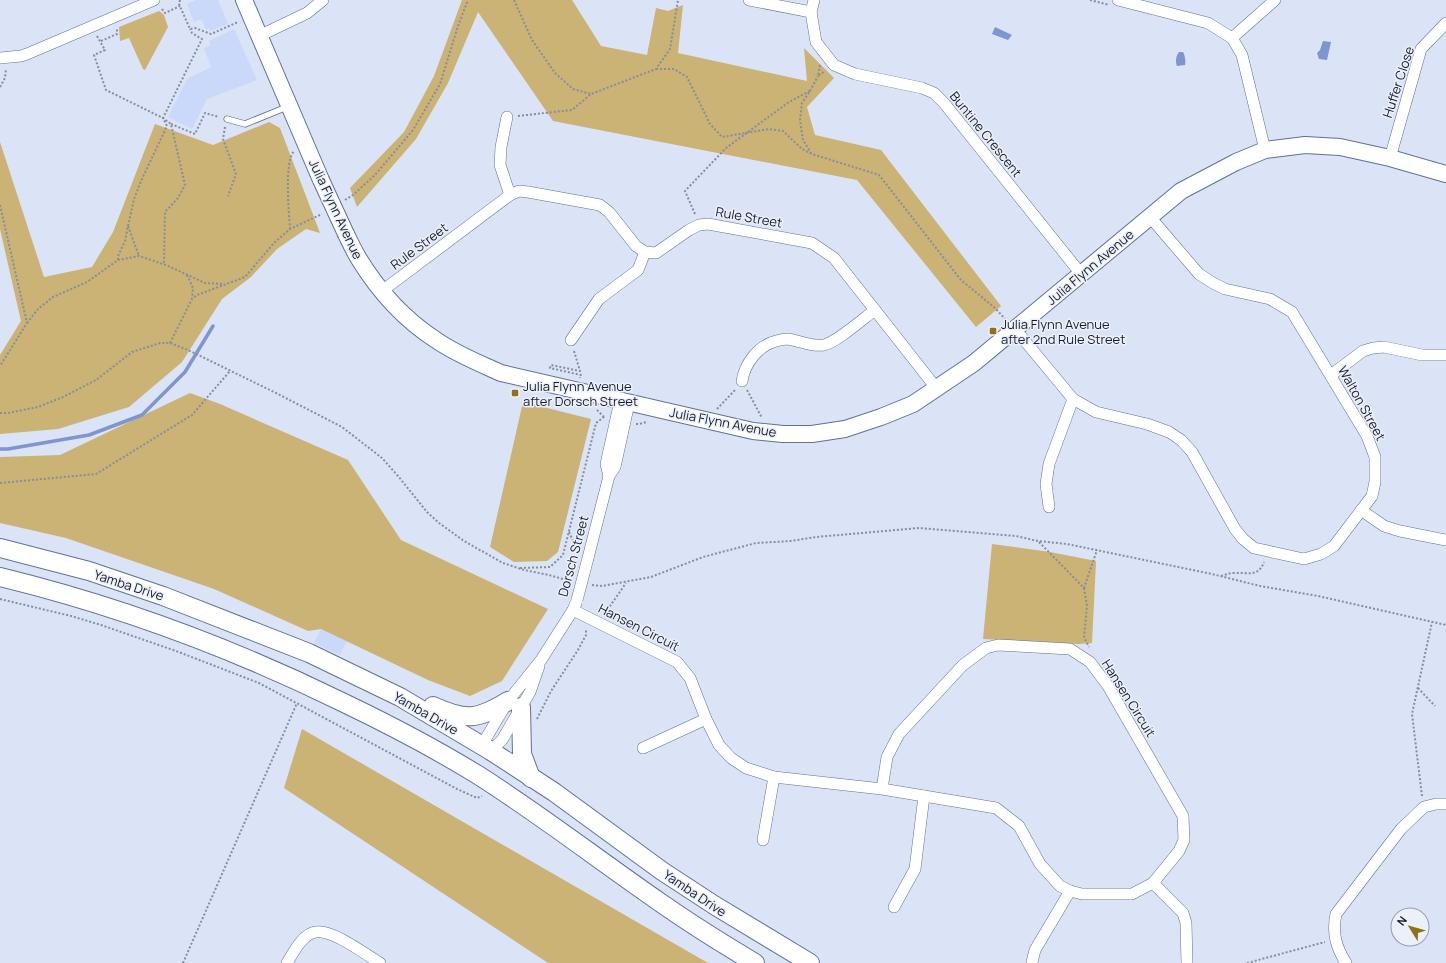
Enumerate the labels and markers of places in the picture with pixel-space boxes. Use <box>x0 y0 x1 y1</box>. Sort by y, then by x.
place label: Julia Flynn Avenue after 2nd Rule Street <box>1001 315 1125 348</box>
marker: Julia Flynn Avenue after 2nd Rule Street <box>988 326 998 336</box>
place label: Julia Flynn Avenue after Dorsch Street <box>523 377 638 410</box>
marker: Julia Flynn Avenue after Dorsch Street <box>510 388 520 398</box>

